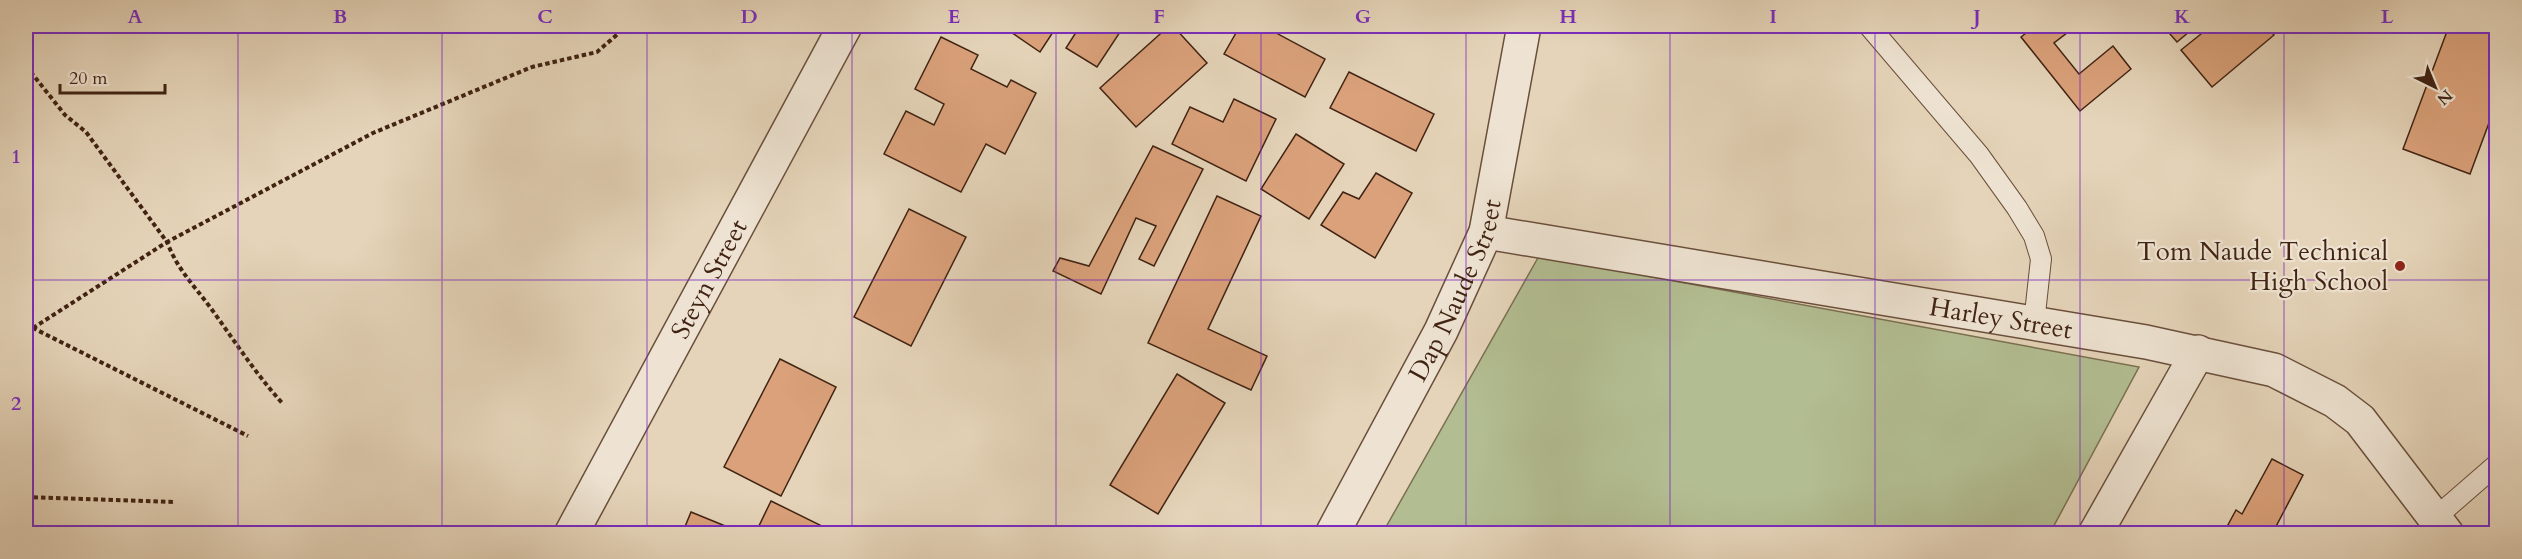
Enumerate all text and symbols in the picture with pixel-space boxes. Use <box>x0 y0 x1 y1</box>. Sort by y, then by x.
text: A <box>127 3 143 30</box>
text: B <box>333 3 347 30</box>
text: C <box>537 3 553 30</box>
text: D <box>740 3 758 30</box>
text: E <box>948 3 960 30</box>
text: F <box>1153 3 1165 30</box>
text: G <box>1355 3 1371 30</box>
text: H <box>1559 3 1577 30</box>
text: I <box>1769 3 1777 30</box>
text: J <box>1970 3 1981 30</box>
text: K <box>2174 3 2191 30</box>
text: L <box>2381 3 2394 30</box>
scale bar <box>60 57 165 95</box>
north arrow <box>2405 57 2465 117</box>
text: 20 m <box>69 66 108 91</box>
text: N <box>2432 84 2457 110</box>
text: 1 <box>11 143 21 170</box>
street label: Dap Naude Street <box>1400 197 1510 388</box>
street label: Steyn Street <box>663 213 756 345</box>
place label: Tom Naude Technical High School <box>2137 234 2388 299</box>
marker: Tom Naude Technical High School <box>2393 259 2407 273</box>
street label: Harley Street <box>1927 289 2075 347</box>
text: 2 <box>11 390 21 417</box>

